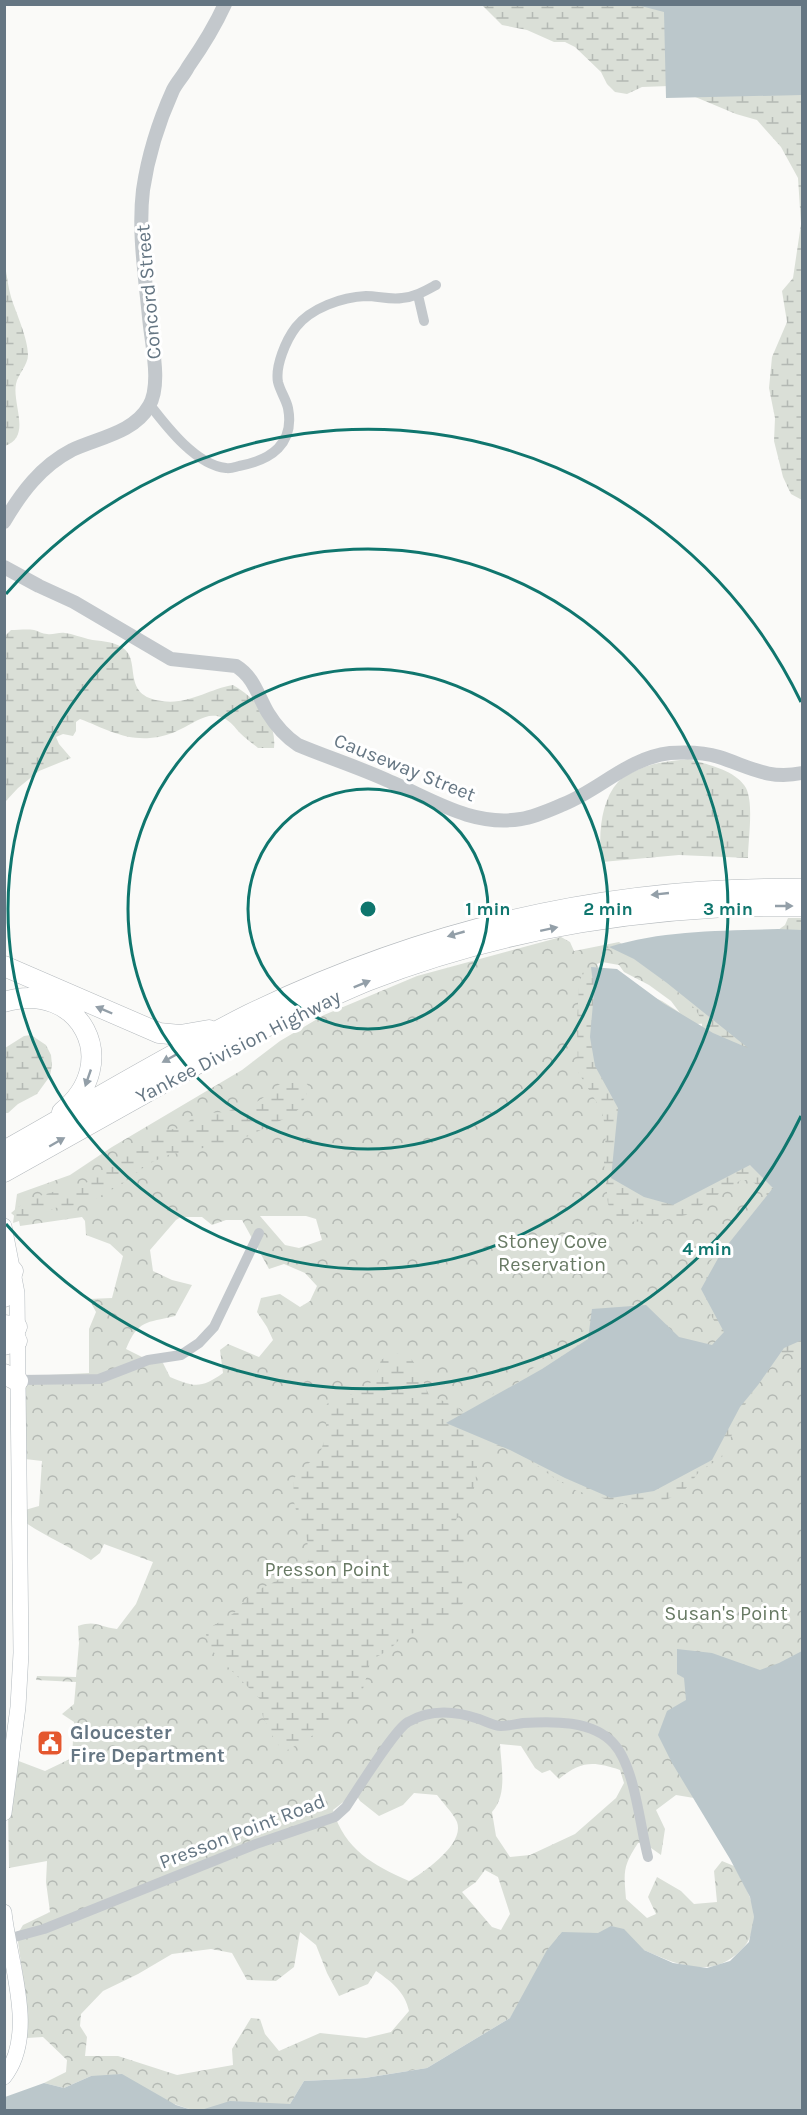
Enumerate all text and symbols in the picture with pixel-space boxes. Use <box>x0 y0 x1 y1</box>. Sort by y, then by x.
street label: Concord Street <box>131 223 166 360</box>
street label: Causeway Street <box>331 729 479 807</box>
one-way arrow <box>651 889 670 899</box>
text: 1 min <box>465 898 511 920</box>
text: 2 min <box>583 898 633 920</box>
text: 3 min <box>703 898 753 920</box>
centre of rings <box>358 899 378 919</box>
one-way arrow <box>775 901 794 911</box>
one-way arrow <box>540 924 559 933</box>
one-way arrow <box>447 930 465 939</box>
one-way arrow <box>353 979 371 988</box>
street label: Yankee Division Highway <box>132 985 344 1108</box>
one-way arrow <box>95 1005 113 1015</box>
one-way arrow <box>162 1053 179 1063</box>
one-way arrow <box>82 1069 92 1087</box>
one-way arrow <box>49 1137 65 1148</box>
park label: Stoney Cove Reservation <box>497 1230 607 1276</box>
text: 4 min <box>682 1238 732 1260</box>
park label: Presson Point <box>265 1558 390 1581</box>
park label: Susan's Point <box>664 1602 788 1625</box>
place label: Gloucester Fire Department <box>70 1721 225 1767</box>
public building icon: Gloucester Fire Department <box>35 1728 65 1758</box>
street label: Presson Point Road <box>156 1789 328 1874</box>

